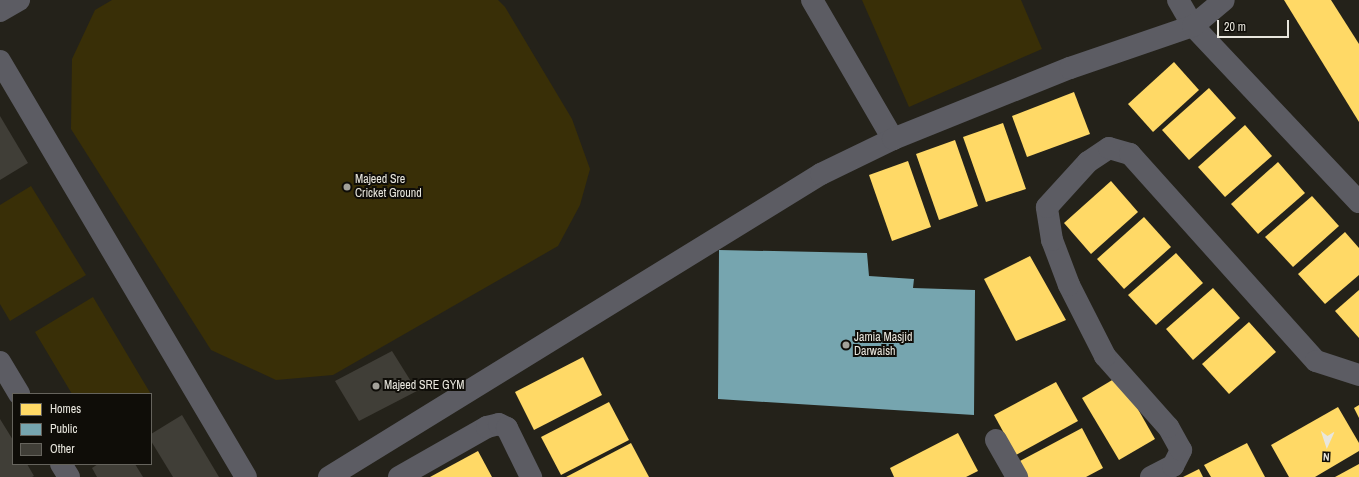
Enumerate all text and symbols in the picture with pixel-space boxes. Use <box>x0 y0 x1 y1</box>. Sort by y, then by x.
scale bar <box>1219 12 1291 38</box>
text: 20 m <box>1224 19 1246 35</box>
place label: Majeed Sre Cricket Ground <box>355 173 422 201</box>
marker: Majeed Sre Cricket Ground <box>342 182 352 192</box>
place label: Jamia Masjid Darwaish <box>854 331 913 359</box>
marker: Jamia Masjid Darwaish <box>841 340 851 350</box>
place label: Majeed SRE GYM <box>384 379 464 393</box>
marker: Majeed SRE GYM <box>371 381 381 391</box>
legend <box>12 393 152 465</box>
text: Homes <box>50 401 81 417</box>
text: Public <box>50 421 77 437</box>
north arrow <box>1307 425 1347 465</box>
text: Other <box>50 441 75 457</box>
text: N <box>1323 450 1330 464</box>

